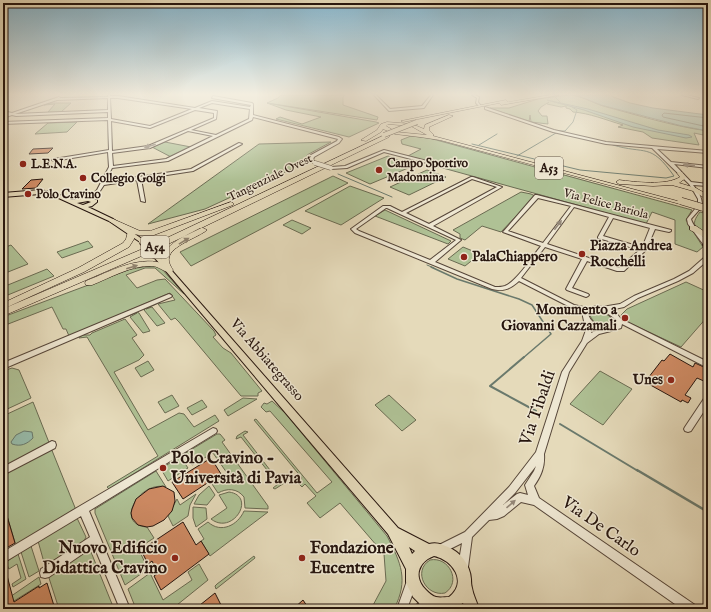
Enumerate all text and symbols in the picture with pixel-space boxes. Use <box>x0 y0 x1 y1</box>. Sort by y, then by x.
one-way arrow <box>144 143 156 149</box>
street label: Tangenziale Ovest <box>225 151 315 205</box>
place label: Campo Sportivo Madonnina <box>387 156 469 185</box>
place label: L.E.N.A. <box>30 157 77 172</box>
road number: A53 <box>535 157 563 179</box>
marker: L.E.N.A. <box>18 159 28 169</box>
one-way arrow <box>683 162 695 168</box>
marker: Campo Sportivo Madonnina <box>374 165 384 175</box>
place label: Collegio Golgi <box>91 171 167 187</box>
marker: Collegio Golgi <box>78 173 88 183</box>
street label: Via Felice Bariola <box>561 185 651 223</box>
place label: Polo Cravino <box>36 187 101 202</box>
marker: Polo Cravino <box>23 189 33 199</box>
one-way arrow <box>553 220 562 231</box>
road number: A54 <box>141 236 169 258</box>
one-way arrow <box>178 237 190 244</box>
place label: Piazza Andrea Rocchelli <box>590 237 673 271</box>
place label: PalaChiappero <box>472 248 558 266</box>
marker: Piazza Andrea Rocchelli <box>577 249 587 259</box>
marker: PalaChiappero <box>459 252 469 262</box>
one-way arrow <box>126 264 138 270</box>
place label: Monumento a Giovanni Cazzamali <box>501 301 618 335</box>
marker: Monumento a Giovanni Cazzamali <box>620 313 630 323</box>
street label: Via Abbiategrasso <box>226 314 308 405</box>
street label: Via Tibaldi <box>515 367 561 449</box>
place label: Unes <box>632 371 663 389</box>
marker: Unes <box>666 375 676 385</box>
place label: Polo Cravino - Università di Pavia <box>170 448 302 489</box>
marker: Polo Cravino - Università di Pavia <box>158 463 168 473</box>
street label: Via De Carlo <box>557 492 644 562</box>
one-way arrow <box>506 500 517 509</box>
place label: Nuovo Edificio Didattica Cravino <box>42 538 167 579</box>
place label: Fondazione Eucentre <box>310 538 394 579</box>
marker: Nuovo Edificio Didattica Cravino <box>170 553 180 563</box>
marker: Fondazione Eucentre <box>297 553 307 563</box>

